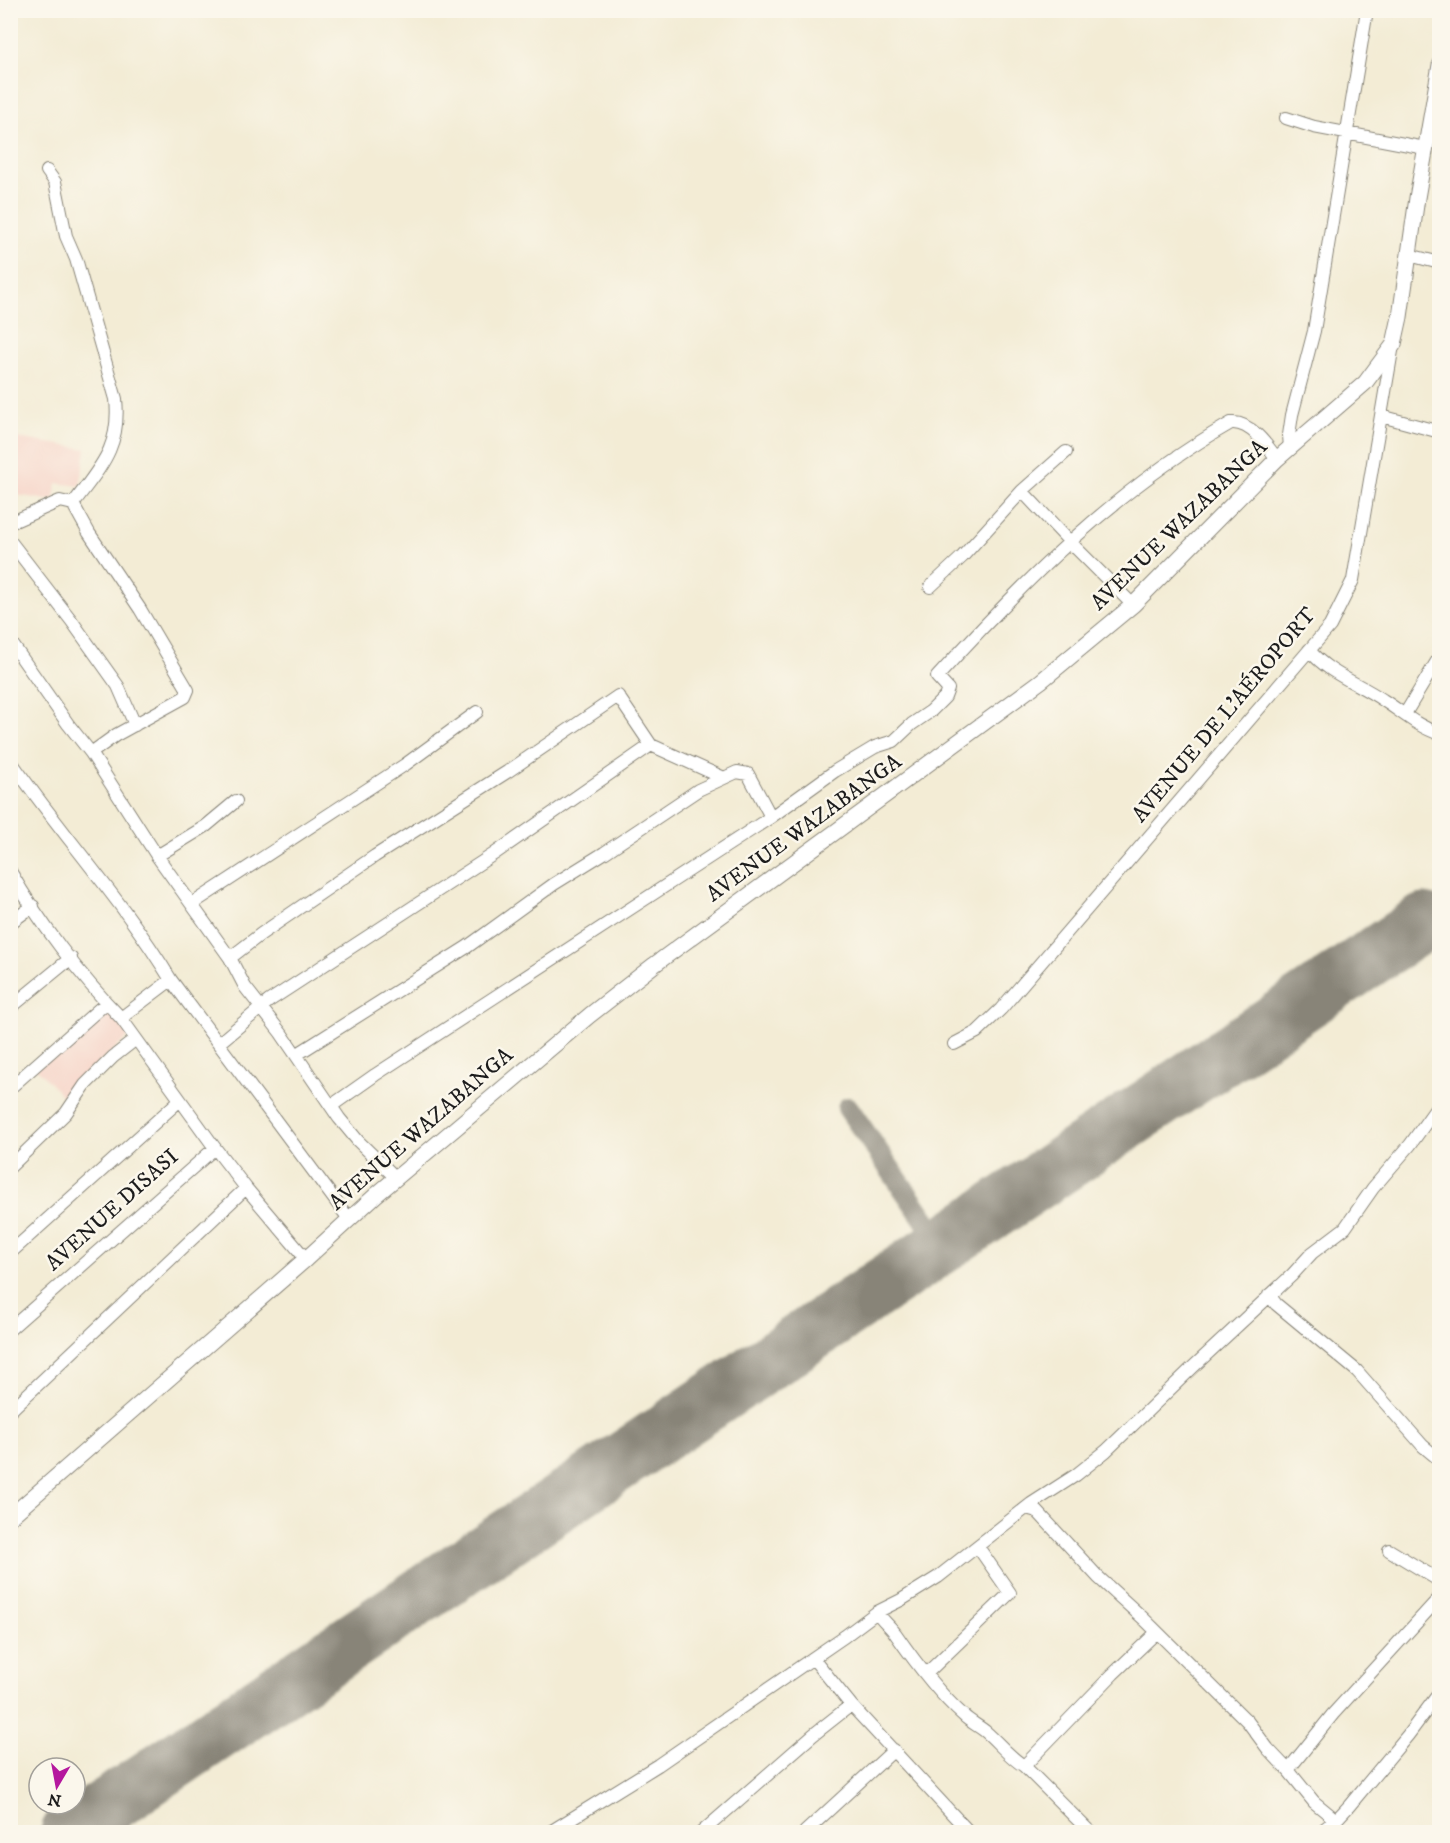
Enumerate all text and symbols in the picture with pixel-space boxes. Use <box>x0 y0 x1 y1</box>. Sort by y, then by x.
street label: AVENUE WAZABANGA <box>1085 433 1274 616</box>
street label: AVENUE DE L'AÉROPORT <box>1126 602 1322 828</box>
street label: AVENUE WAZABANGA <box>701 747 908 908</box>
street label: AVENUE WAZABANGA <box>323 1041 519 1216</box>
street label: AVENUE DISASI <box>40 1143 184 1277</box>
north arrow <box>27 1756 87 1816</box>
text: N <box>46 1789 63 1811</box>

